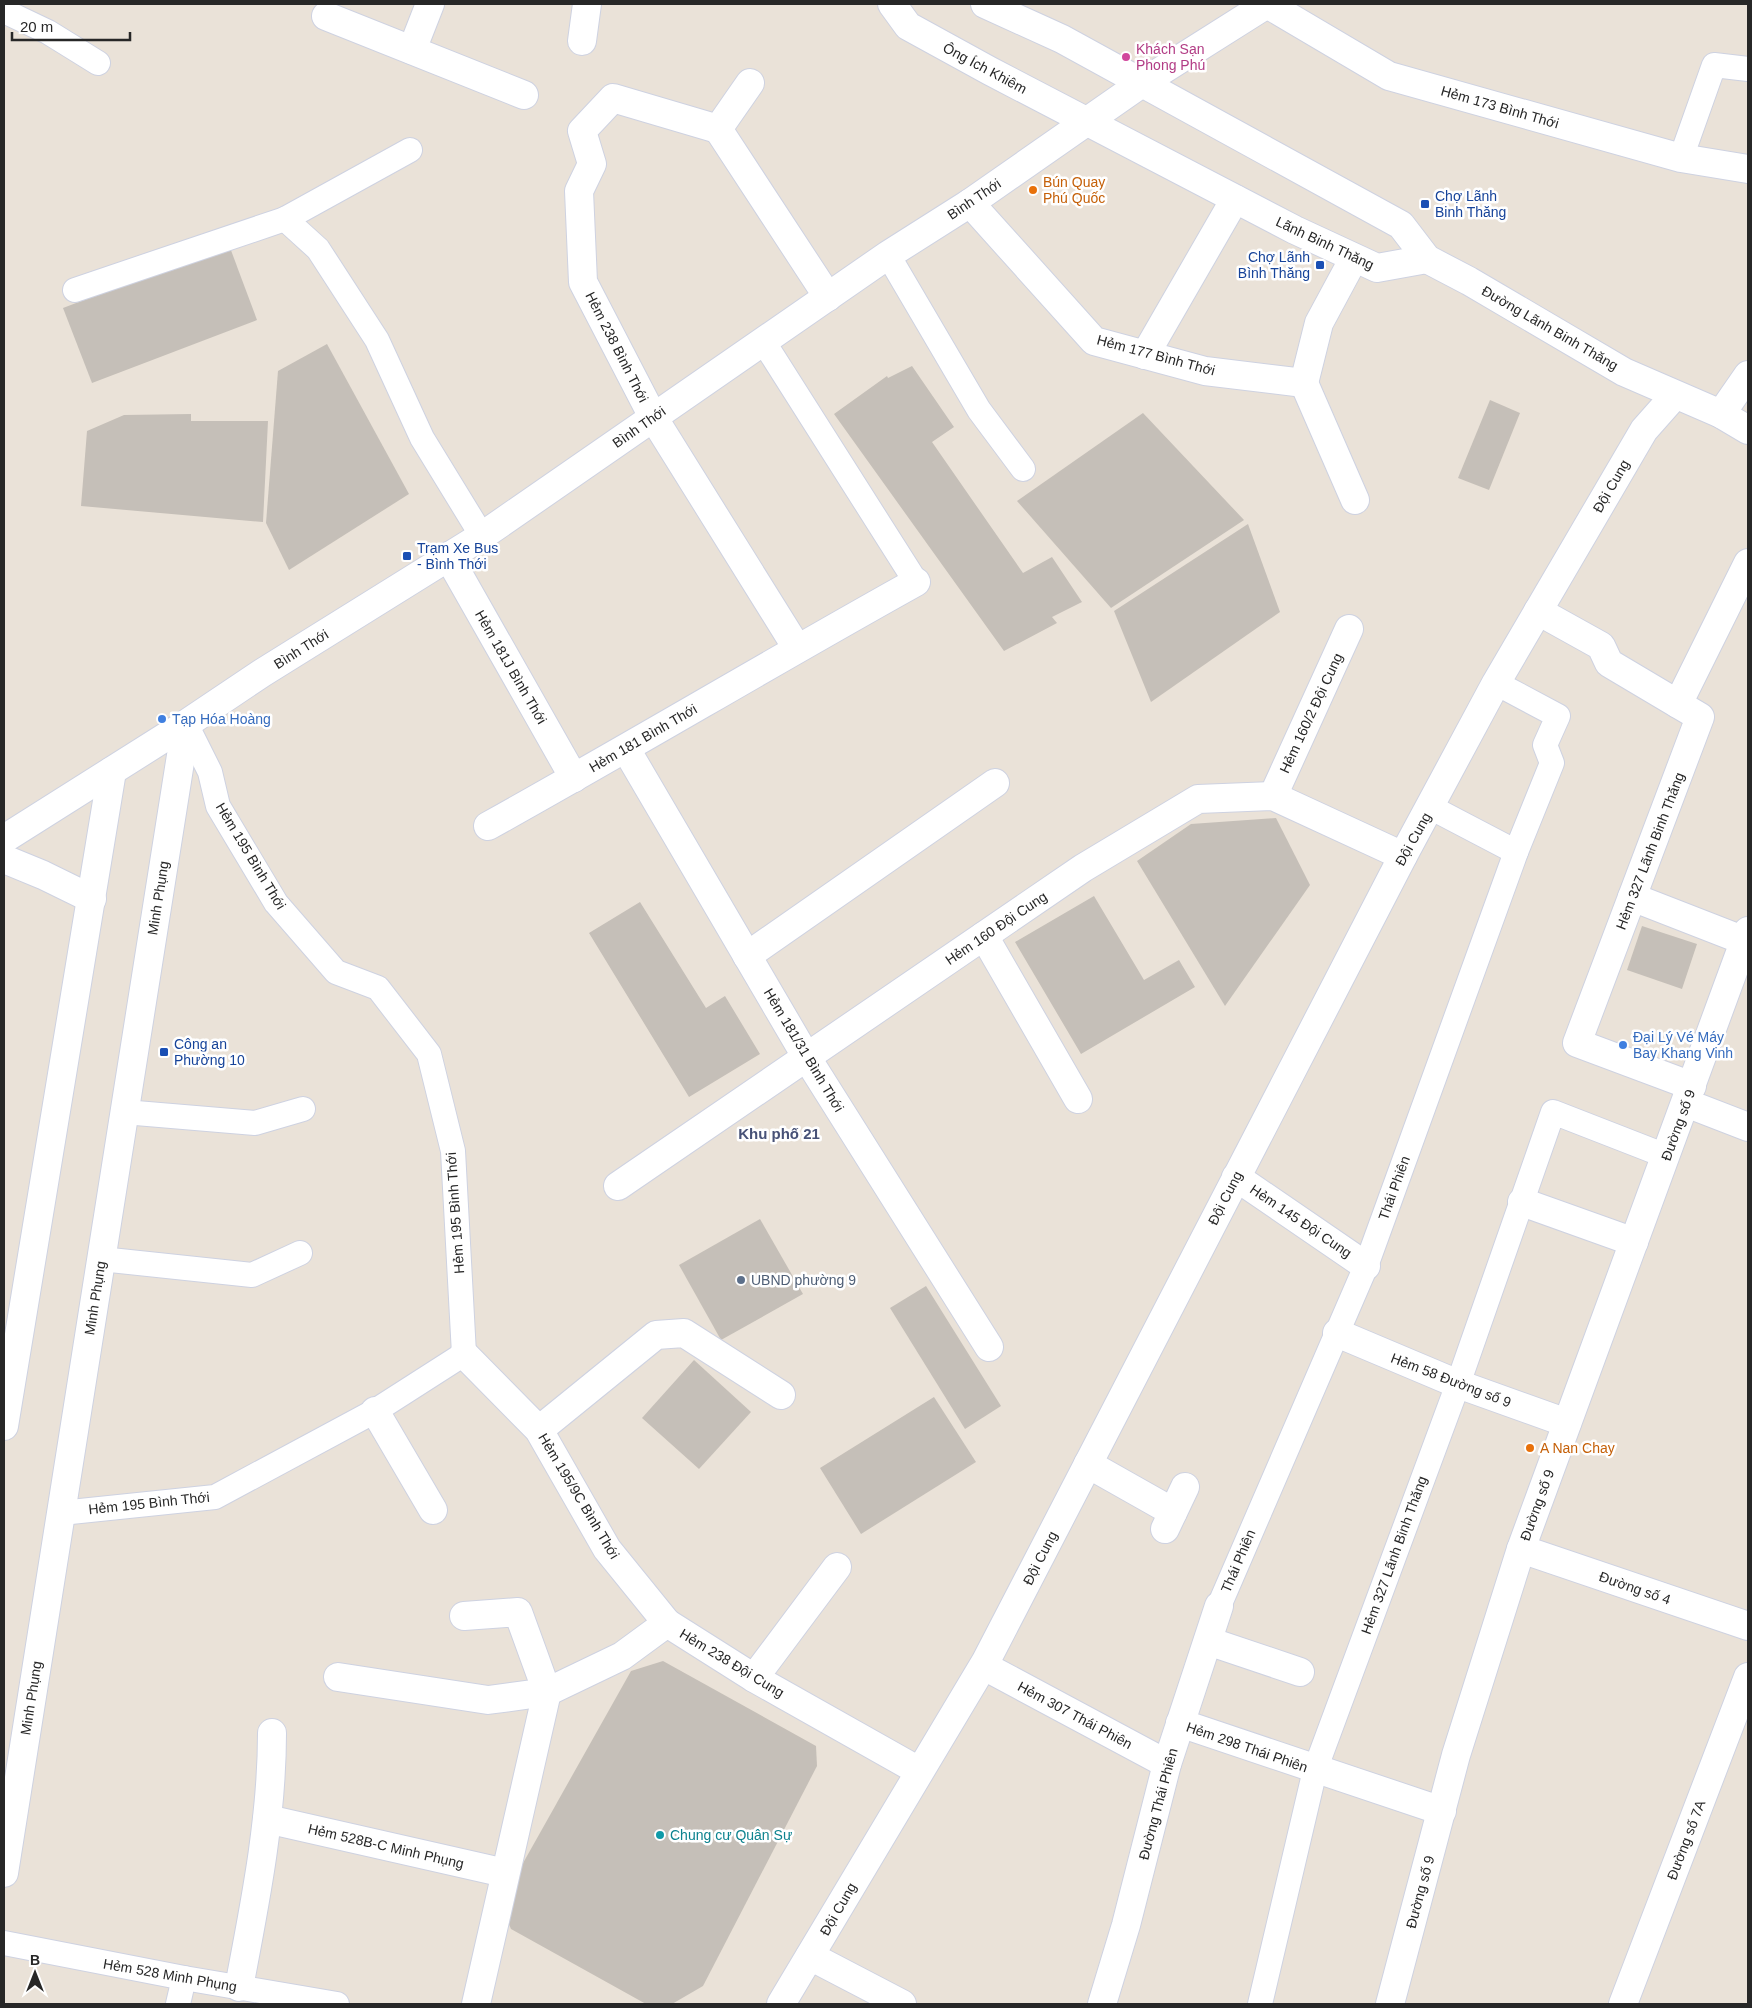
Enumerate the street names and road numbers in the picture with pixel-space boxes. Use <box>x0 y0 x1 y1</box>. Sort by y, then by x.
street label: Ông Ích Khiêm <box>940 39 1030 97</box>
street label: Hẻm 173 Bình Thới <box>1439 83 1561 131</box>
street label: Bình Thới <box>944 175 1004 223</box>
street label: Lãnh Binh Thăng <box>1273 213 1377 273</box>
street label: Đường Lãnh Binh Thăng <box>1479 282 1621 374</box>
street label: Hẻm 238 Bình Thới <box>582 289 652 405</box>
street label: Hẻm 177 Bình Thới <box>1095 332 1217 378</box>
street label: Bình Thới <box>609 403 669 451</box>
street label: Đội Cung <box>1589 457 1633 515</box>
street label: Hẻm 181J Bình Thới <box>472 607 550 727</box>
street label: Bình Thới <box>271 626 331 672</box>
street label: Hẻm 160/2 Đội Cung <box>1276 650 1346 776</box>
street label: Hẻm 181 Bình Thới <box>586 701 700 775</box>
street label: Hẻm 327 Lãnh Binh Thăng <box>1613 770 1687 932</box>
street label: Hẻm 195 Bình Thới <box>213 800 289 912</box>
street label: Đội Cung <box>1392 810 1434 868</box>
street label: Minh Phụng <box>144 860 172 936</box>
street label: Hẻm 160 Đội Cung <box>942 888 1050 968</box>
street label: Hẻm 181/31 Bình Thới <box>761 985 847 1115</box>
street label: Đường số 9 <box>1658 1087 1698 1163</box>
street label: Hẻm 195 Bình Thới <box>443 1152 467 1274</box>
street label: Thái Phiên <box>1375 1154 1413 1222</box>
street label: Đội Cung <box>1205 1168 1245 1228</box>
street label: Hẻm 145 Đội Cung <box>1247 1181 1355 1261</box>
street label: Minh Phụng <box>81 1260 109 1336</box>
street label: Hẻm 58 Đường số 9 <box>1389 1350 1514 1410</box>
street label: Hẻm 195/9C Bình Thới <box>535 1430 623 1562</box>
street label: Đường số 9 <box>1517 1467 1557 1543</box>
street label: Hẻm 327 Lãnh Binh Thăng <box>1358 1474 1430 1636</box>
street label: Hẻm 195 Bình Thới <box>88 1489 210 1517</box>
street label: Thái Phiên <box>1218 1527 1258 1595</box>
street label: Đội Cung <box>1020 1528 1060 1588</box>
street label: Đường số 4 <box>1597 1568 1673 1608</box>
street label: Hẻm 238 Đội Cung <box>677 1625 787 1701</box>
street label: Minh Phụng <box>17 1660 45 1736</box>
street label: Hẻm 307 Thái Phiên <box>1015 1678 1135 1752</box>
street label: Hẻm 298 Thái Phiên <box>1184 1719 1310 1775</box>
street label: Đường Thái Phiên <box>1135 1746 1181 1862</box>
street label: Đường số 7A <box>1663 1797 1709 1882</box>
street label: Hẻm 528B-C Minh Phụng <box>306 1820 466 1872</box>
street label: Đường số 9 <box>1403 1854 1437 1930</box>
street label: Đội Cung <box>816 1880 860 1938</box>
street label: Hẻm 528 Minh Phụng <box>102 1955 238 1995</box>

